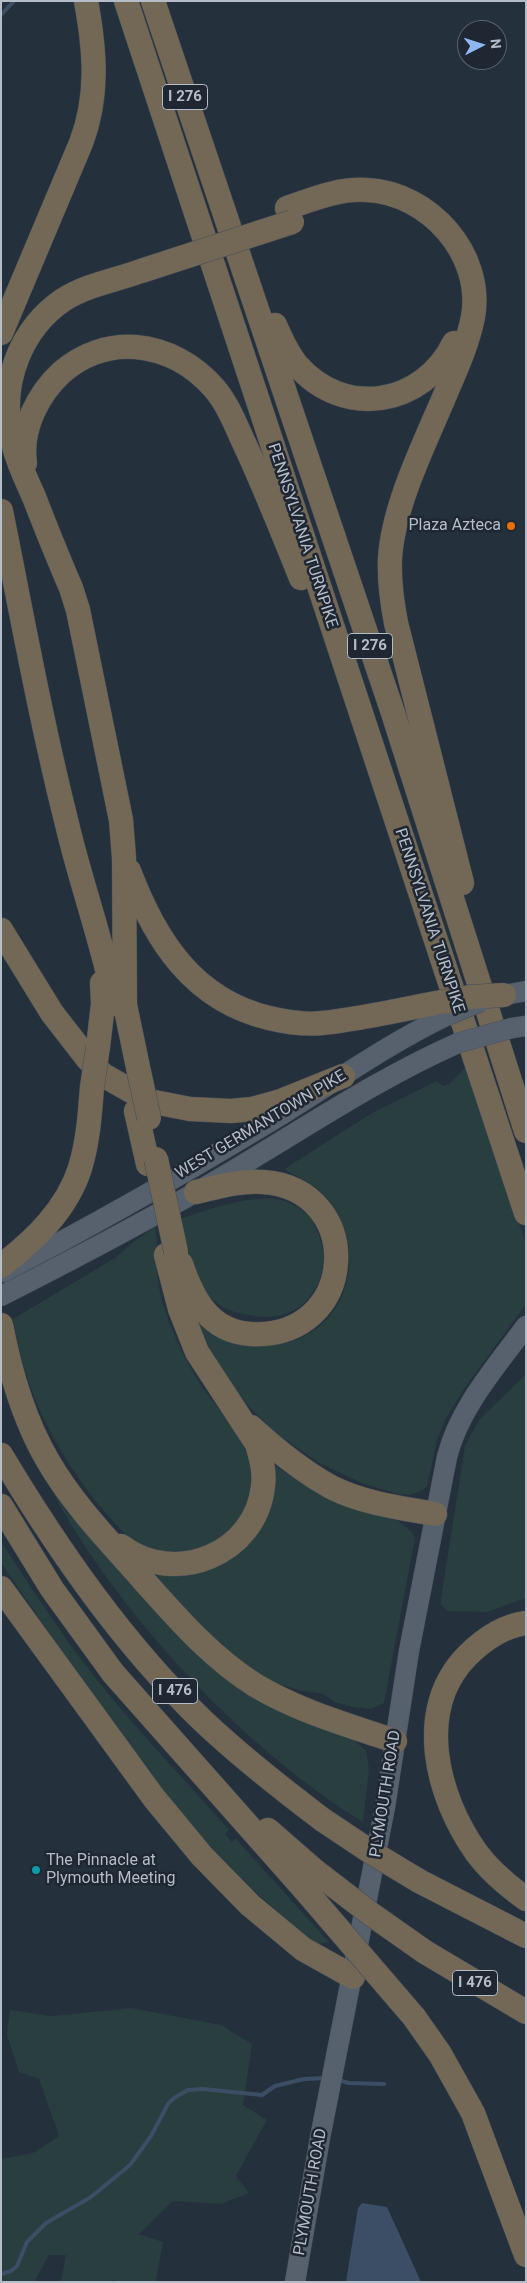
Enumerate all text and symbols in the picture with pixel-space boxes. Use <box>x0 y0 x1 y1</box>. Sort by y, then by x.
north arrow <box>457 20 507 70</box>
text: N <box>488 38 504 49</box>
road number: I 276 <box>162 84 208 110</box>
street label: PENNSYLVANIA TURNPIKE <box>263 441 341 631</box>
place label: Plaza Azteca <box>408 516 501 536</box>
marker: Plaza Azteca <box>505 520 517 532</box>
road number: I 276 <box>348 634 392 658</box>
street label: PENNSYLVANIA TURNPIKE <box>390 826 468 1016</box>
street label: WEST GERMANTOWN PIKE <box>172 1066 350 1184</box>
road number: I 476 <box>152 1678 198 1704</box>
street label: PLYMOUTH ROAD <box>366 1729 406 1859</box>
place label: The Pinnacle at Plymouth Meeting <box>46 1851 175 1889</box>
marker: The Pinnacle at Plymouth Meeting <box>30 1864 42 1876</box>
road number: I 476 <box>452 1970 498 1996</box>
street label: PLYMOUTH ROAD <box>290 2127 332 2257</box>

